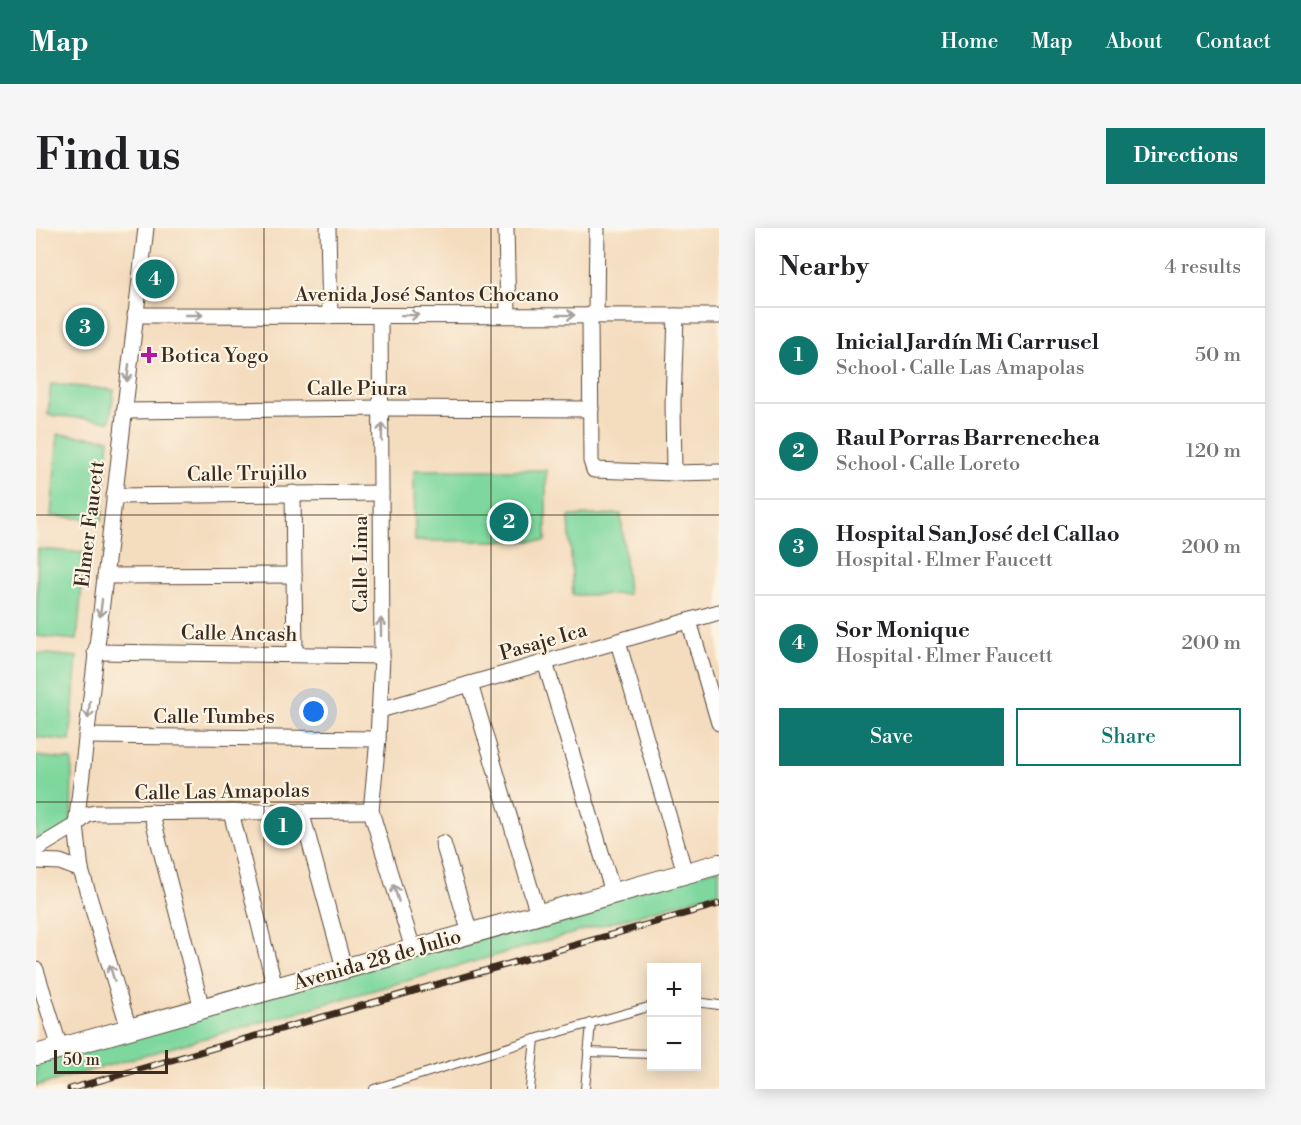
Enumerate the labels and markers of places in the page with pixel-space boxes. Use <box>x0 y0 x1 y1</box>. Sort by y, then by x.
pin: 4 <box>136 256 174 302</box>
pin: 3 <box>65 304 104 350</box>
place label: Botica Yogo <box>160 344 269 369</box>
marker: Botica Yogo <box>142 348 156 362</box>
pin: 2 <box>490 500 528 544</box>
pin: 1 <box>264 804 302 848</box>

